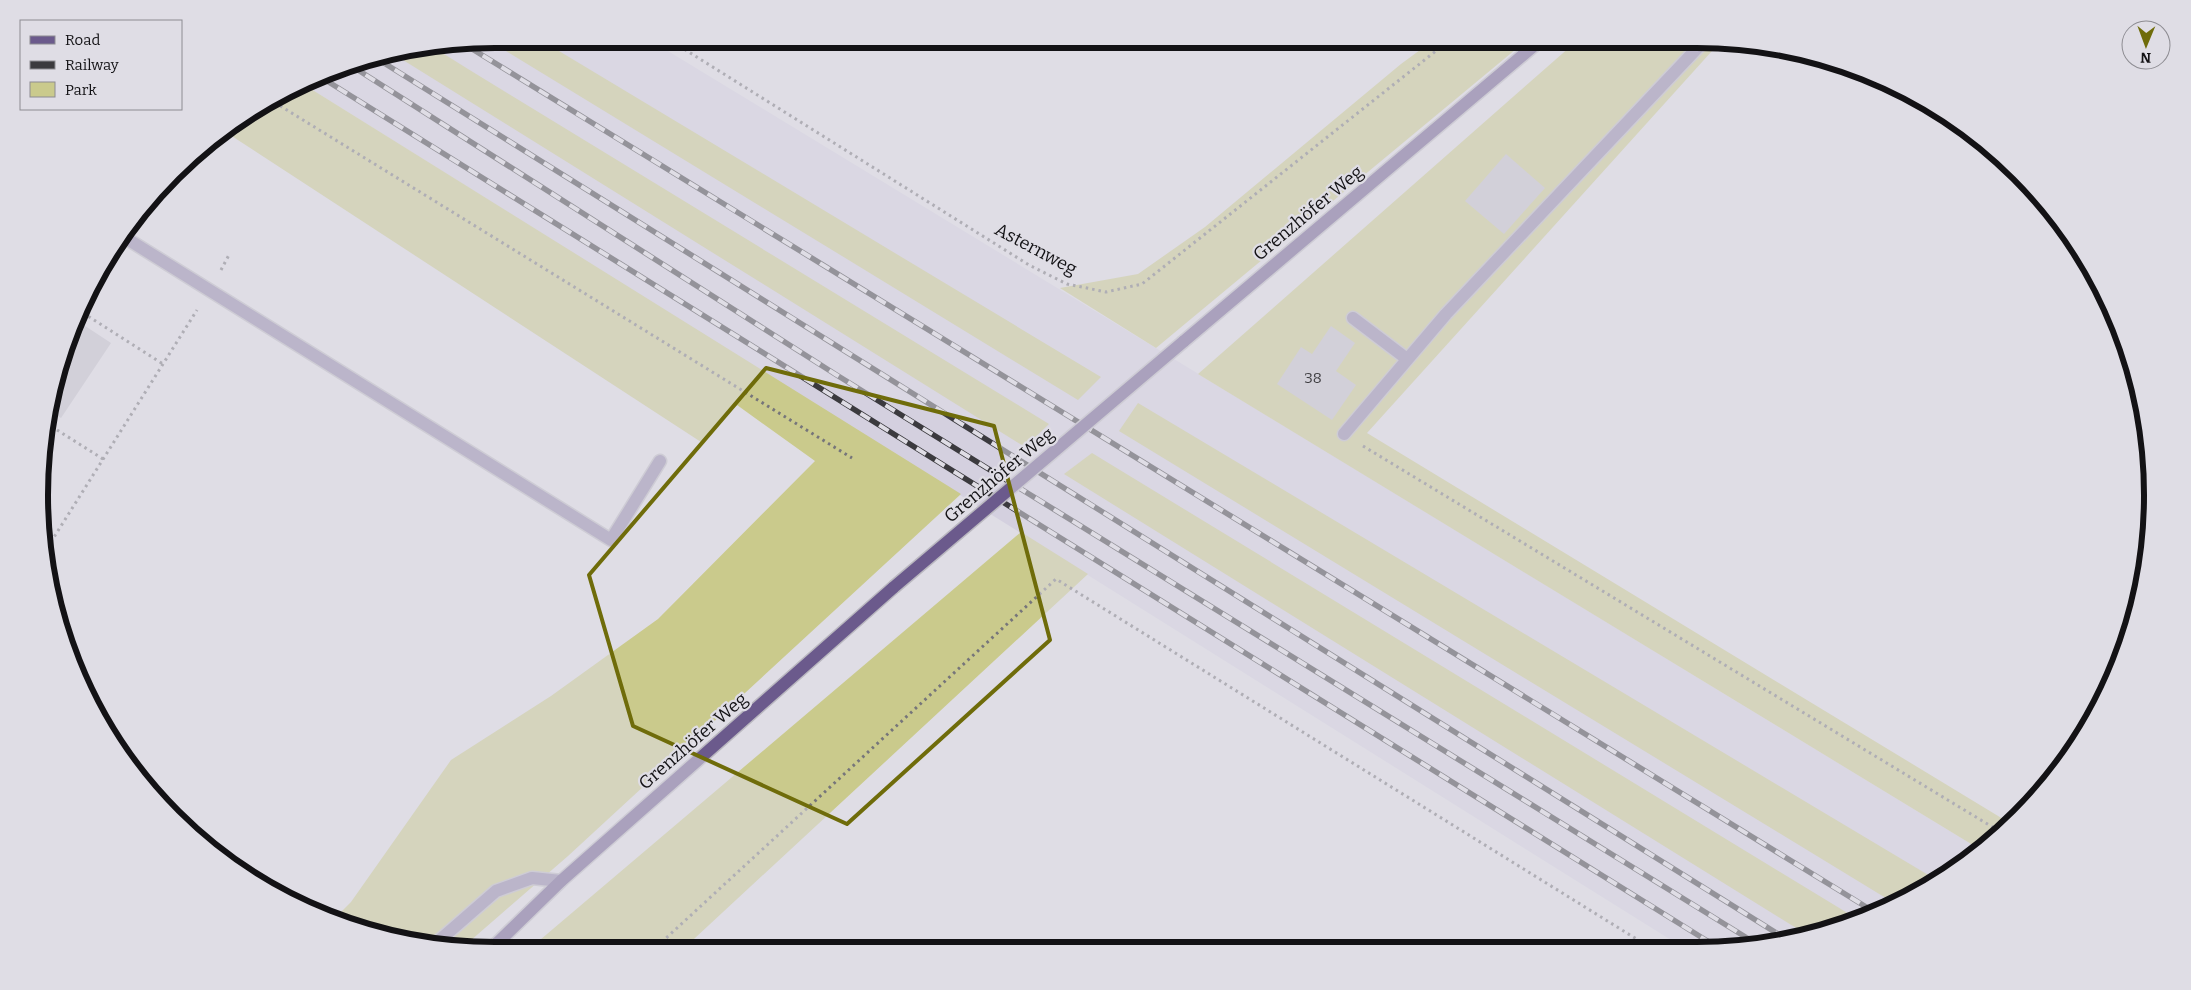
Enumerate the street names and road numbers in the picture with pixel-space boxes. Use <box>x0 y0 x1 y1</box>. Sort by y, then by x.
street label: Grenzhöfer Weg <box>1249 161 1367 265</box>
street label: Asternweg <box>991 218 1081 280</box>
street label: Grenzhöfer Weg <box>940 423 1058 527</box>
street label: Grenzhöfer Weg <box>634 688 752 794</box>

